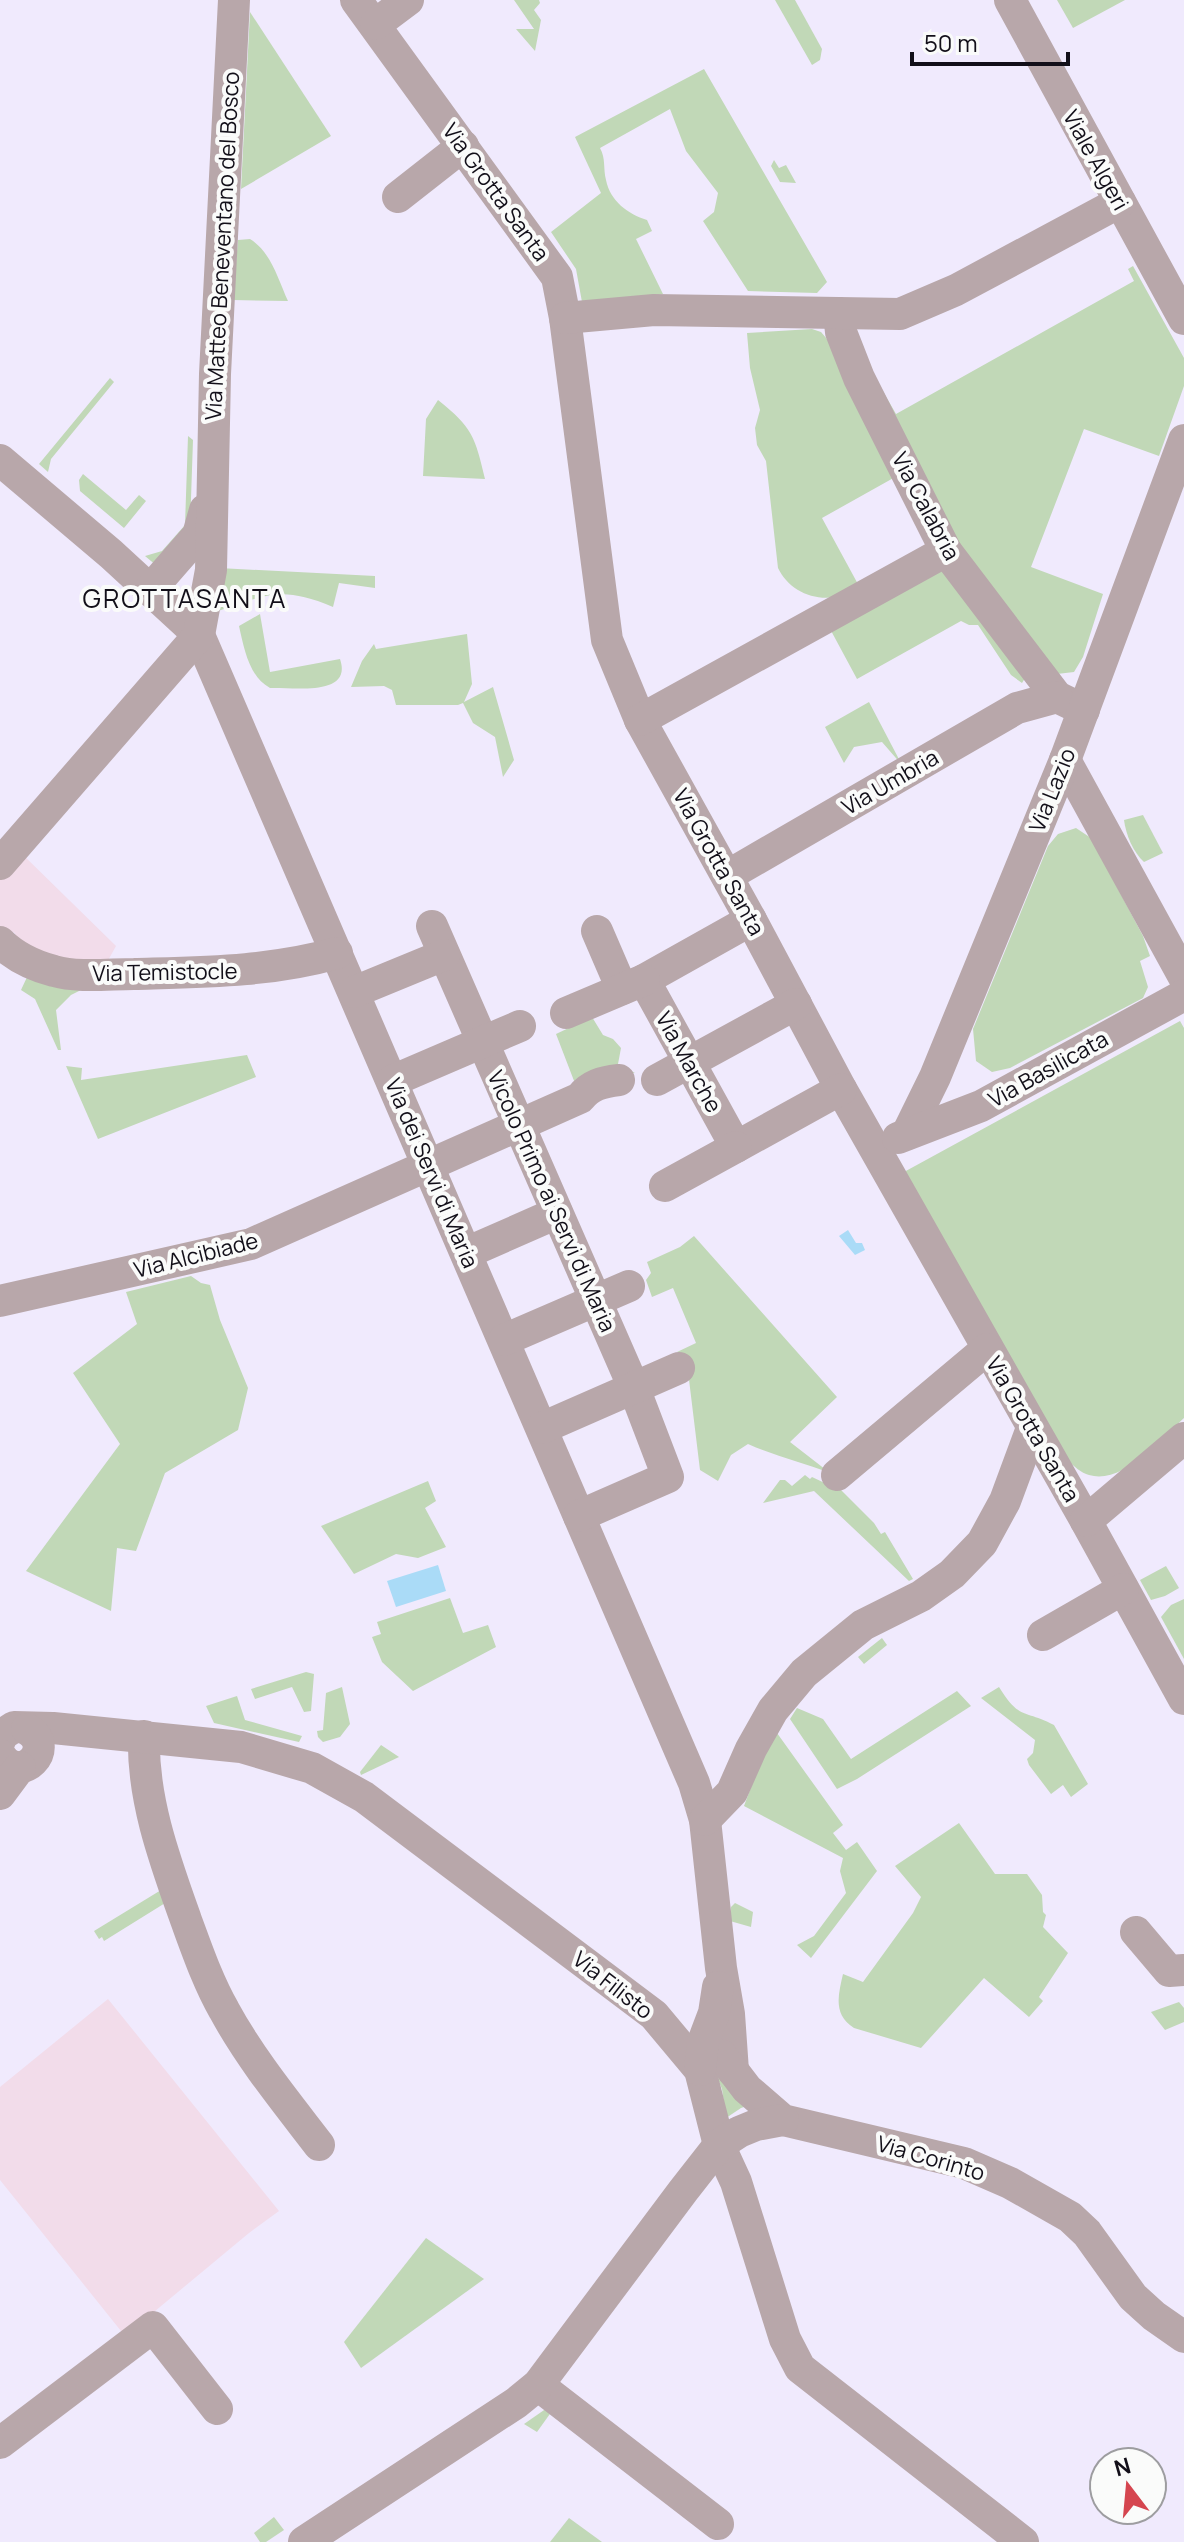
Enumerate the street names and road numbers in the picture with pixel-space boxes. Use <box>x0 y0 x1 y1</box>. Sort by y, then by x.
street label: Via Matteo Beneventano del Bosco <box>198 71 246 421</box>
street label: Viale Algeri <box>1056 104 1136 216</box>
street label: Via Grotta Santa <box>436 117 556 267</box>
street label: Via Calabria <box>885 447 967 565</box>
street label: Via Umbria <box>836 742 944 822</box>
street label: Via Lazio <box>1022 744 1082 836</box>
street label: Via Grotta Santa <box>666 783 772 941</box>
street label: Via Temistocle <box>92 956 238 988</box>
street label: Via Marche <box>649 1006 729 1118</box>
street label: Via Basilicata <box>983 1024 1113 1114</box>
street label: Vicolo Primo ai Servi di Maria <box>481 1066 623 1336</box>
street label: Via dei Servi di Maria <box>378 1073 486 1273</box>
street label: Via Alcibiade <box>131 1225 261 1285</box>
street label: Via Grotta Santa <box>979 1351 1087 1507</box>
street label: Via Filisto <box>567 1944 659 2026</box>
street label: Via Corinto <box>874 2128 988 2188</box>

